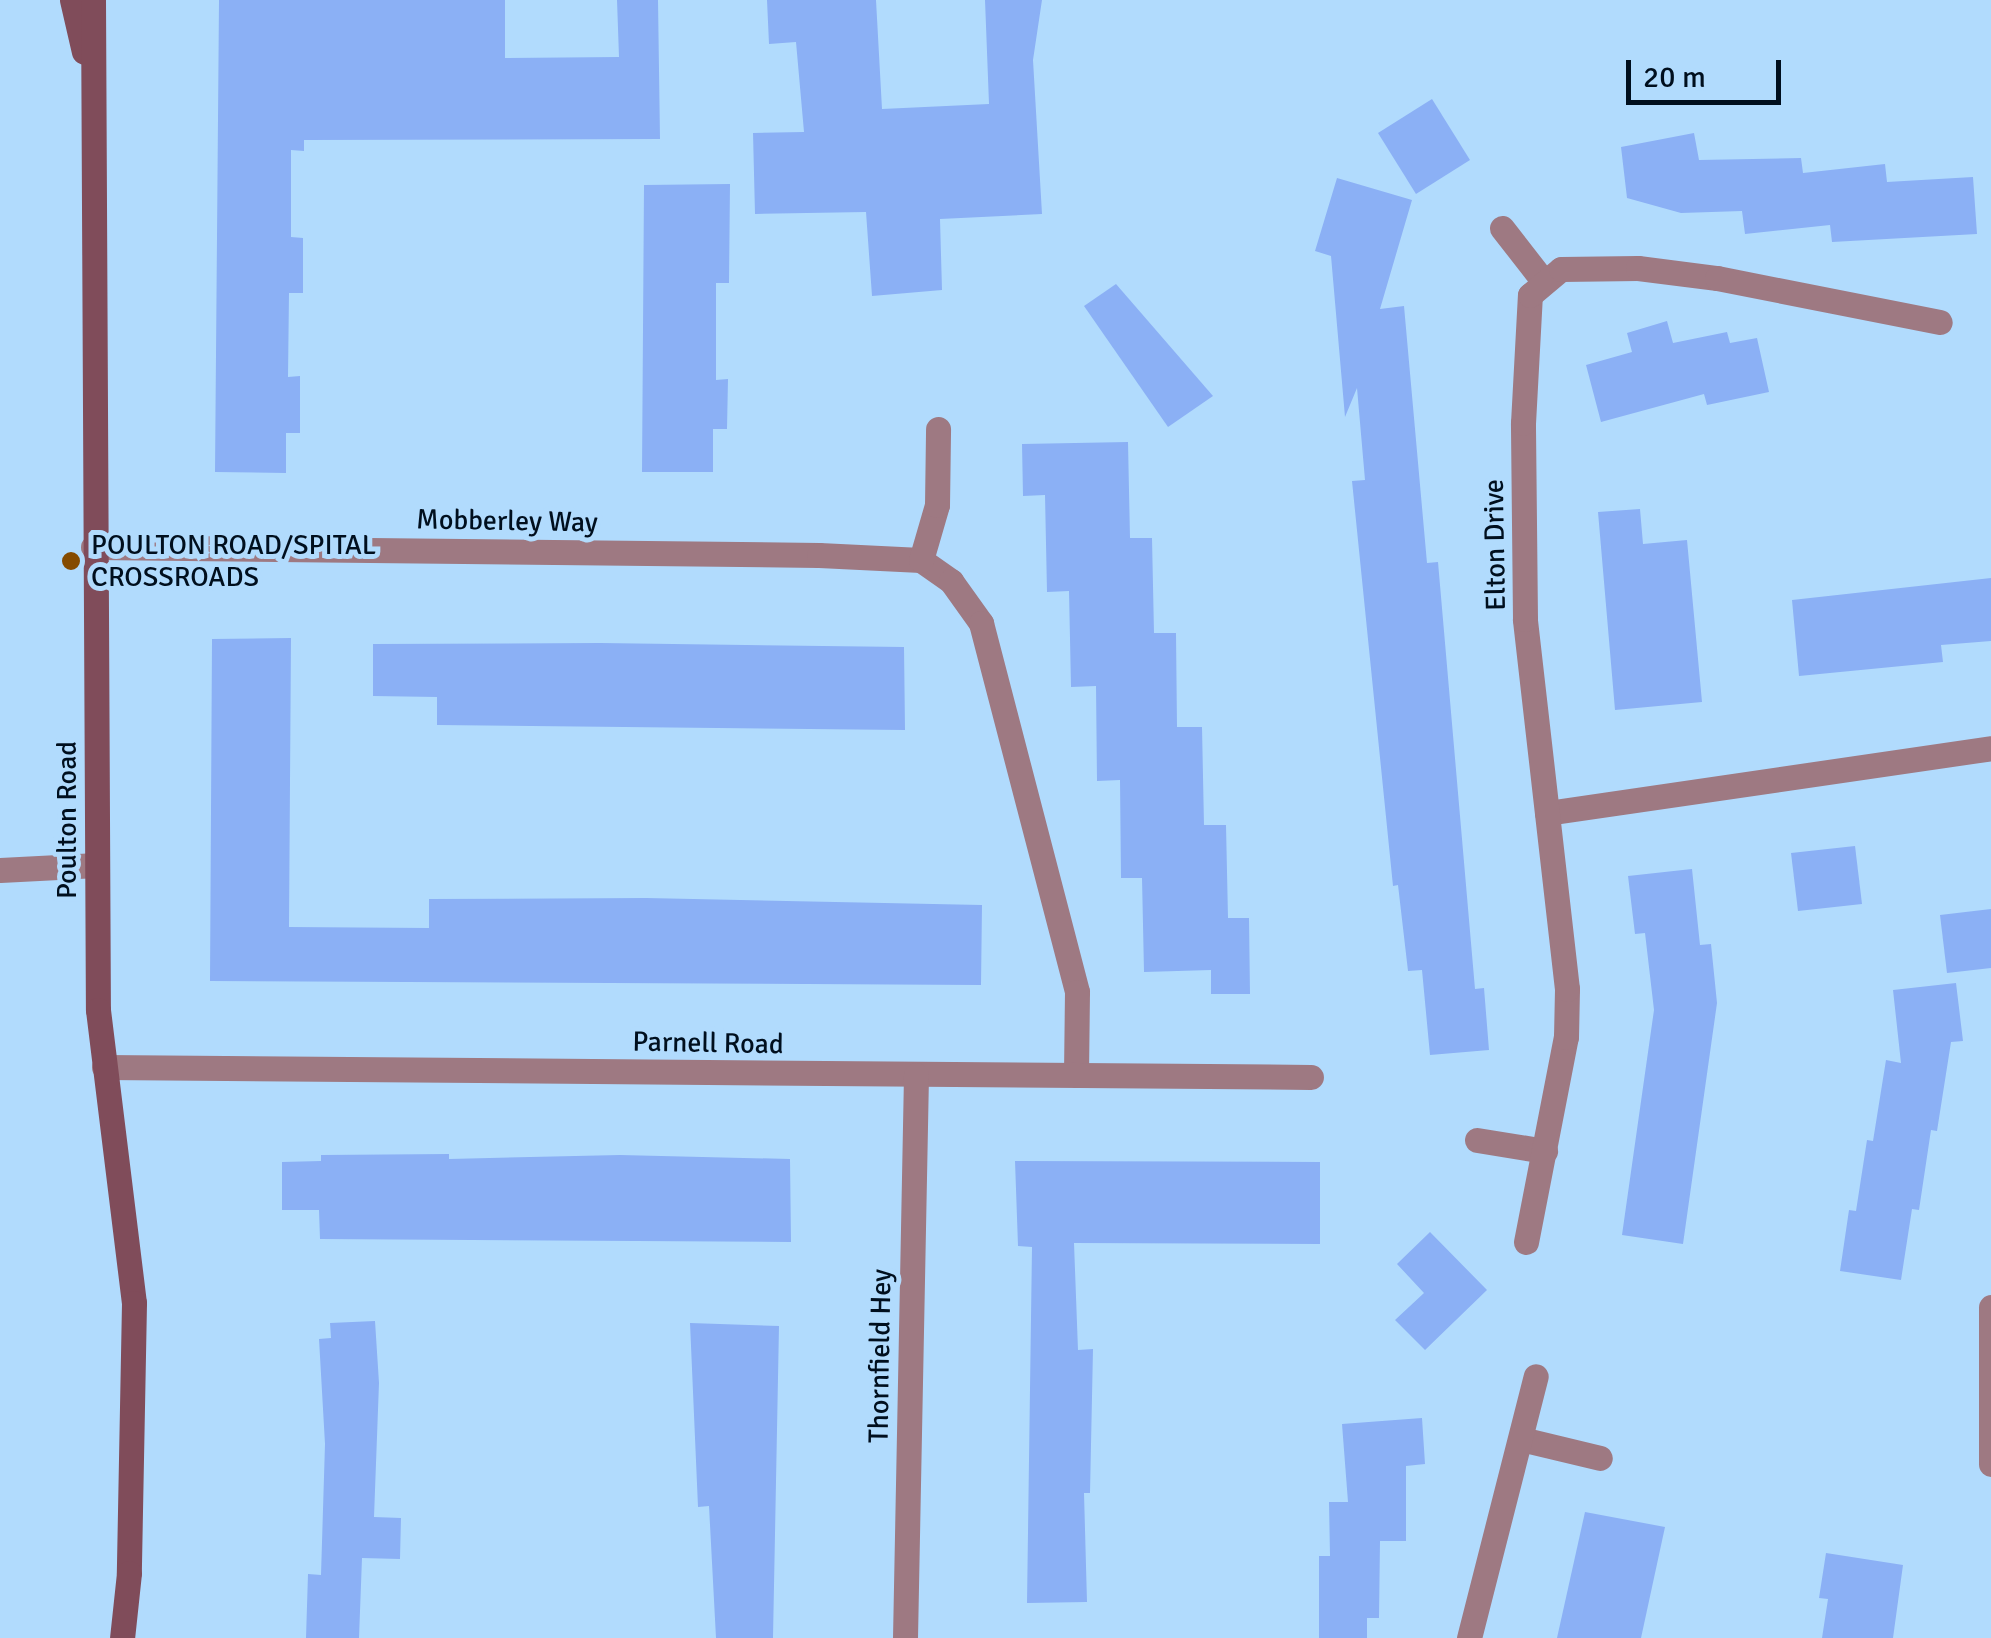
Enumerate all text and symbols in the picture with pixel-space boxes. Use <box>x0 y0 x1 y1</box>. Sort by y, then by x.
scale bar <box>1631 40 1786 102</box>
text: 20 m <box>1643 59 1706 96</box>
street label: Elton Drive <box>1477 479 1513 611</box>
street label: Mobberley Way <box>416 503 598 539</box>
place label: POULTON ROAD/SPITAL CROSSROADS <box>91 528 376 594</box>
marker: POULTON ROAD/SPITAL CROSSROADS <box>60 550 82 572</box>
street label: Poulton Road <box>50 741 84 899</box>
street label: Parnell Road <box>632 1025 784 1061</box>
street label: Thornfield Hey <box>862 1269 898 1443</box>

